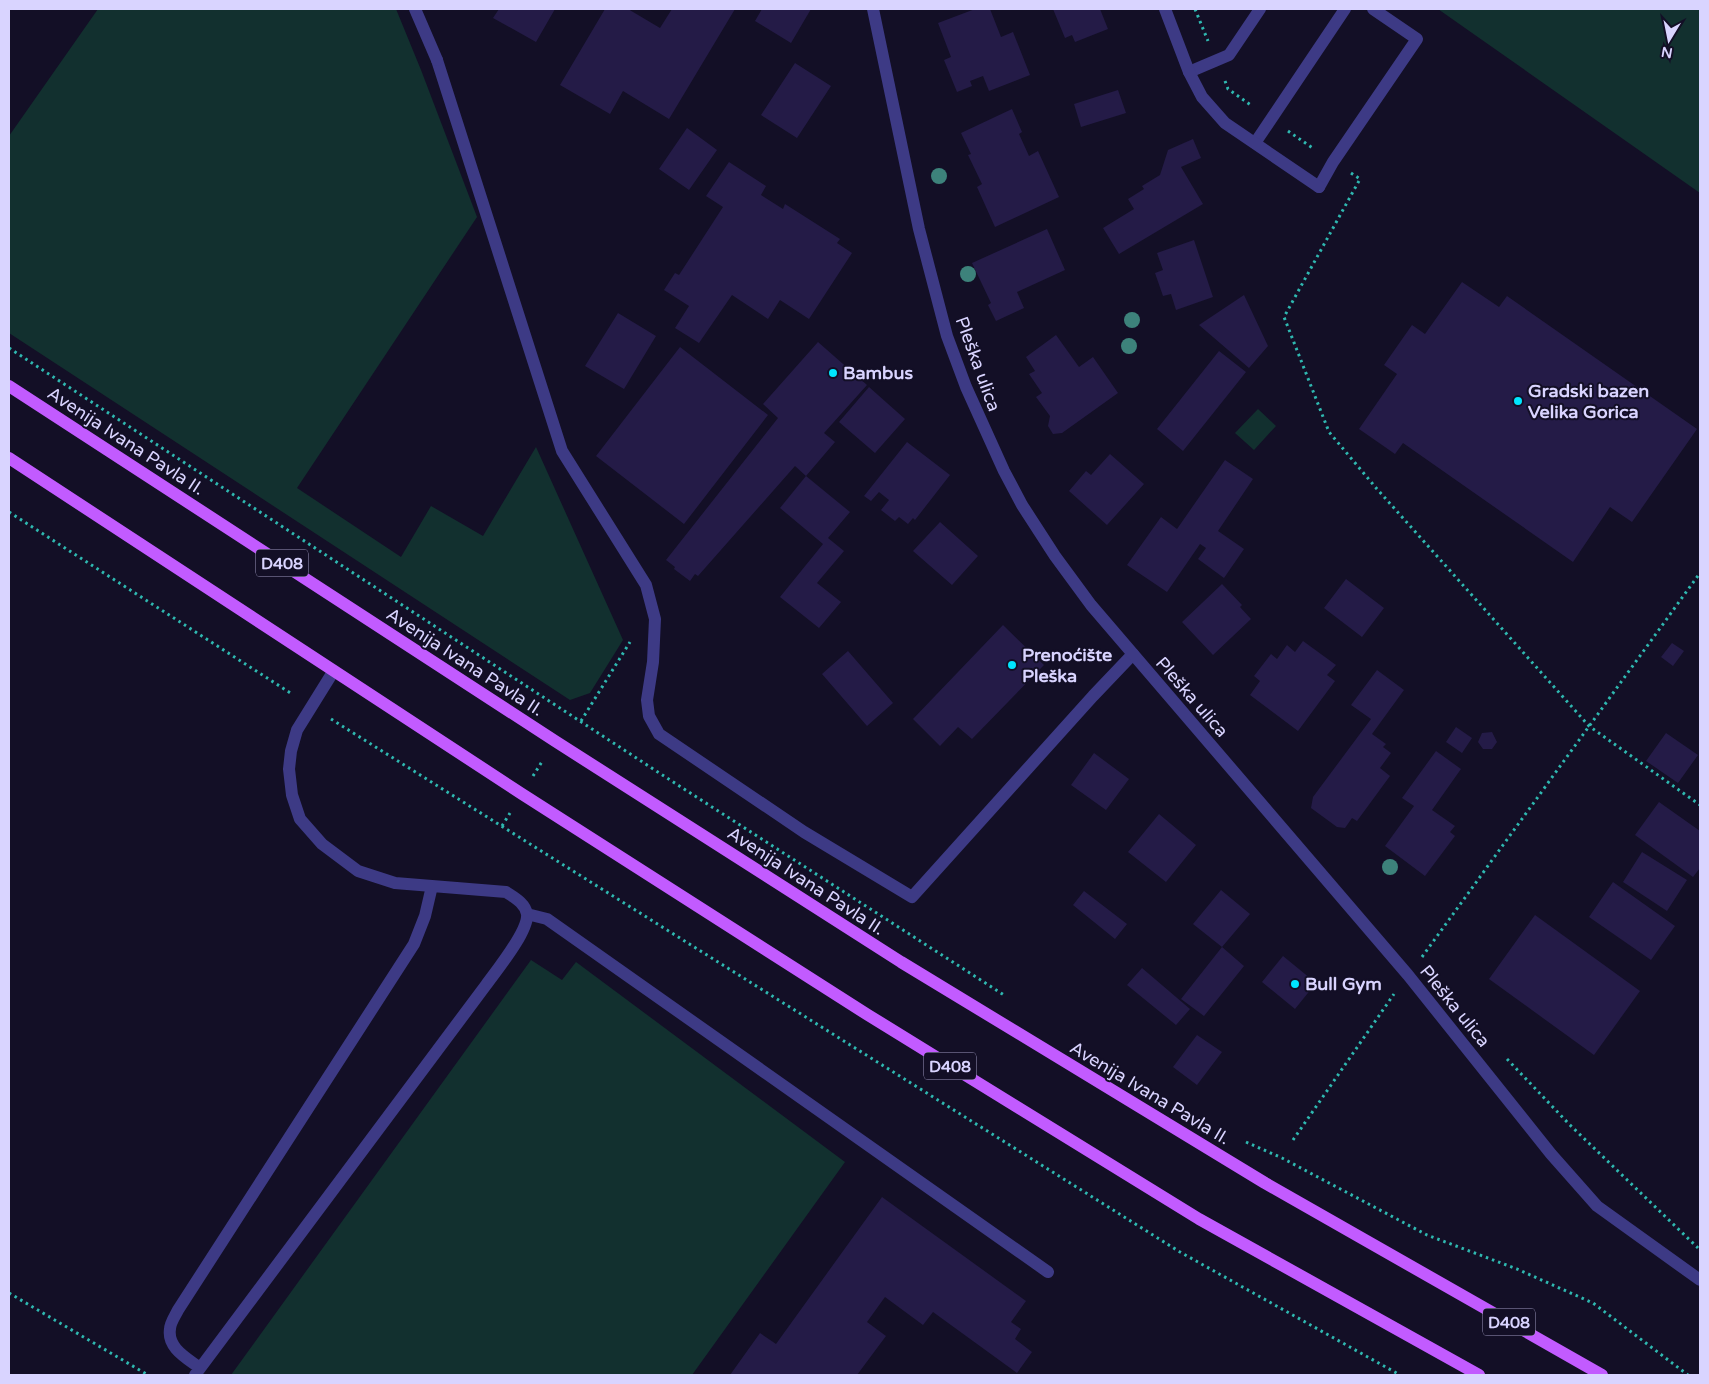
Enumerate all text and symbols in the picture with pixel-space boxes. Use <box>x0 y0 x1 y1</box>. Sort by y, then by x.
north arrow <box>1644 15 1694 65</box>
text: N <box>1660 43 1674 62</box>
street label: Pleška ulica <box>951 314 1005 414</box>
place label: Bambus <box>843 362 913 384</box>
marker: Bambus <box>827 367 839 379</box>
place label: Gradski bazen Velika Gorica <box>1528 380 1649 423</box>
street label: Avenija Ivana Pavla II. <box>43 382 209 500</box>
marker: Gradski bazen Velika Gorica <box>1512 395 1524 407</box>
road number: D408 <box>256 550 308 576</box>
street label: Avenija Ivana Pavla II. <box>382 603 548 721</box>
place label: Prenoćište Pleška <box>1022 644 1112 687</box>
street label: Pleška ulica <box>1151 652 1233 742</box>
marker: Prenoćište Pleška <box>1006 659 1018 671</box>
street label: Avenija Ivana Pavla II. <box>723 822 889 940</box>
street label: Pleška ulica <box>1415 960 1495 1052</box>
place label: Bull Gym <box>1305 973 1382 995</box>
marker: Bull Gym <box>1289 978 1301 990</box>
street label: Avenija Ivana Pavla II. <box>1066 1036 1234 1150</box>
road number: D408 <box>924 1052 976 1080</box>
road number: D408 <box>1483 1308 1535 1335</box>

